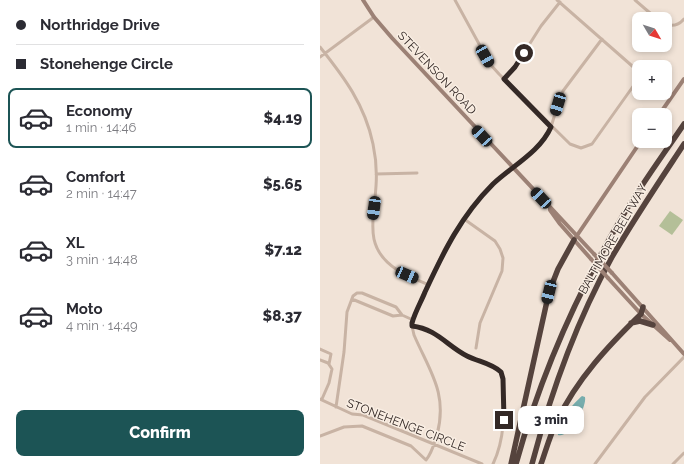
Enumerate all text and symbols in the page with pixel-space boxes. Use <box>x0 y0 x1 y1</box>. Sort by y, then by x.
north arrow <box>632 12 672 52</box>
map controls <box>632 12 672 148</box>
text: Northridge Drive <box>40 16 160 34</box>
street label: STEVENSON ROAD <box>395 29 479 118</box>
car <box>474 43 496 69</box>
route start <box>515 44 533 62</box>
text: Stonehenge Circle <box>40 55 173 73</box>
button: + <box>632 60 672 100</box>
car <box>549 91 567 117</box>
icon: car <box>18 100 54 136</box>
text: Economy <box>66 102 133 120</box>
button: − <box>632 108 672 148</box>
text: $4.19 <box>264 109 302 127</box>
text: 1 min · 14:46 <box>66 120 136 135</box>
car <box>469 123 495 149</box>
icon: car <box>18 166 54 202</box>
text: Comfort <box>66 168 125 186</box>
text: $5.65 <box>263 175 302 193</box>
street label: BALTIMORE BELTWAY <box>576 181 650 296</box>
car <box>528 185 554 211</box>
text: 2 min · 14:47 <box>66 186 137 201</box>
car <box>366 195 382 221</box>
icon: car <box>18 232 54 268</box>
text: XL <box>66 234 84 252</box>
text: $7.12 <box>264 241 302 259</box>
text: 3 min · 14:48 <box>66 252 138 267</box>
car <box>394 265 420 285</box>
car <box>540 279 558 305</box>
icon: car <box>18 298 54 334</box>
text: Moto <box>66 300 103 318</box>
text: $8.37 <box>263 307 302 325</box>
text: 4 min · 14:49 <box>66 318 138 333</box>
street label: STONEHENGE CIRCLE <box>345 396 467 454</box>
callout: 3 min <box>518 406 584 434</box>
button: Confirm <box>16 410 304 456</box>
route end <box>495 411 513 429</box>
text: 3 min <box>534 412 568 427</box>

